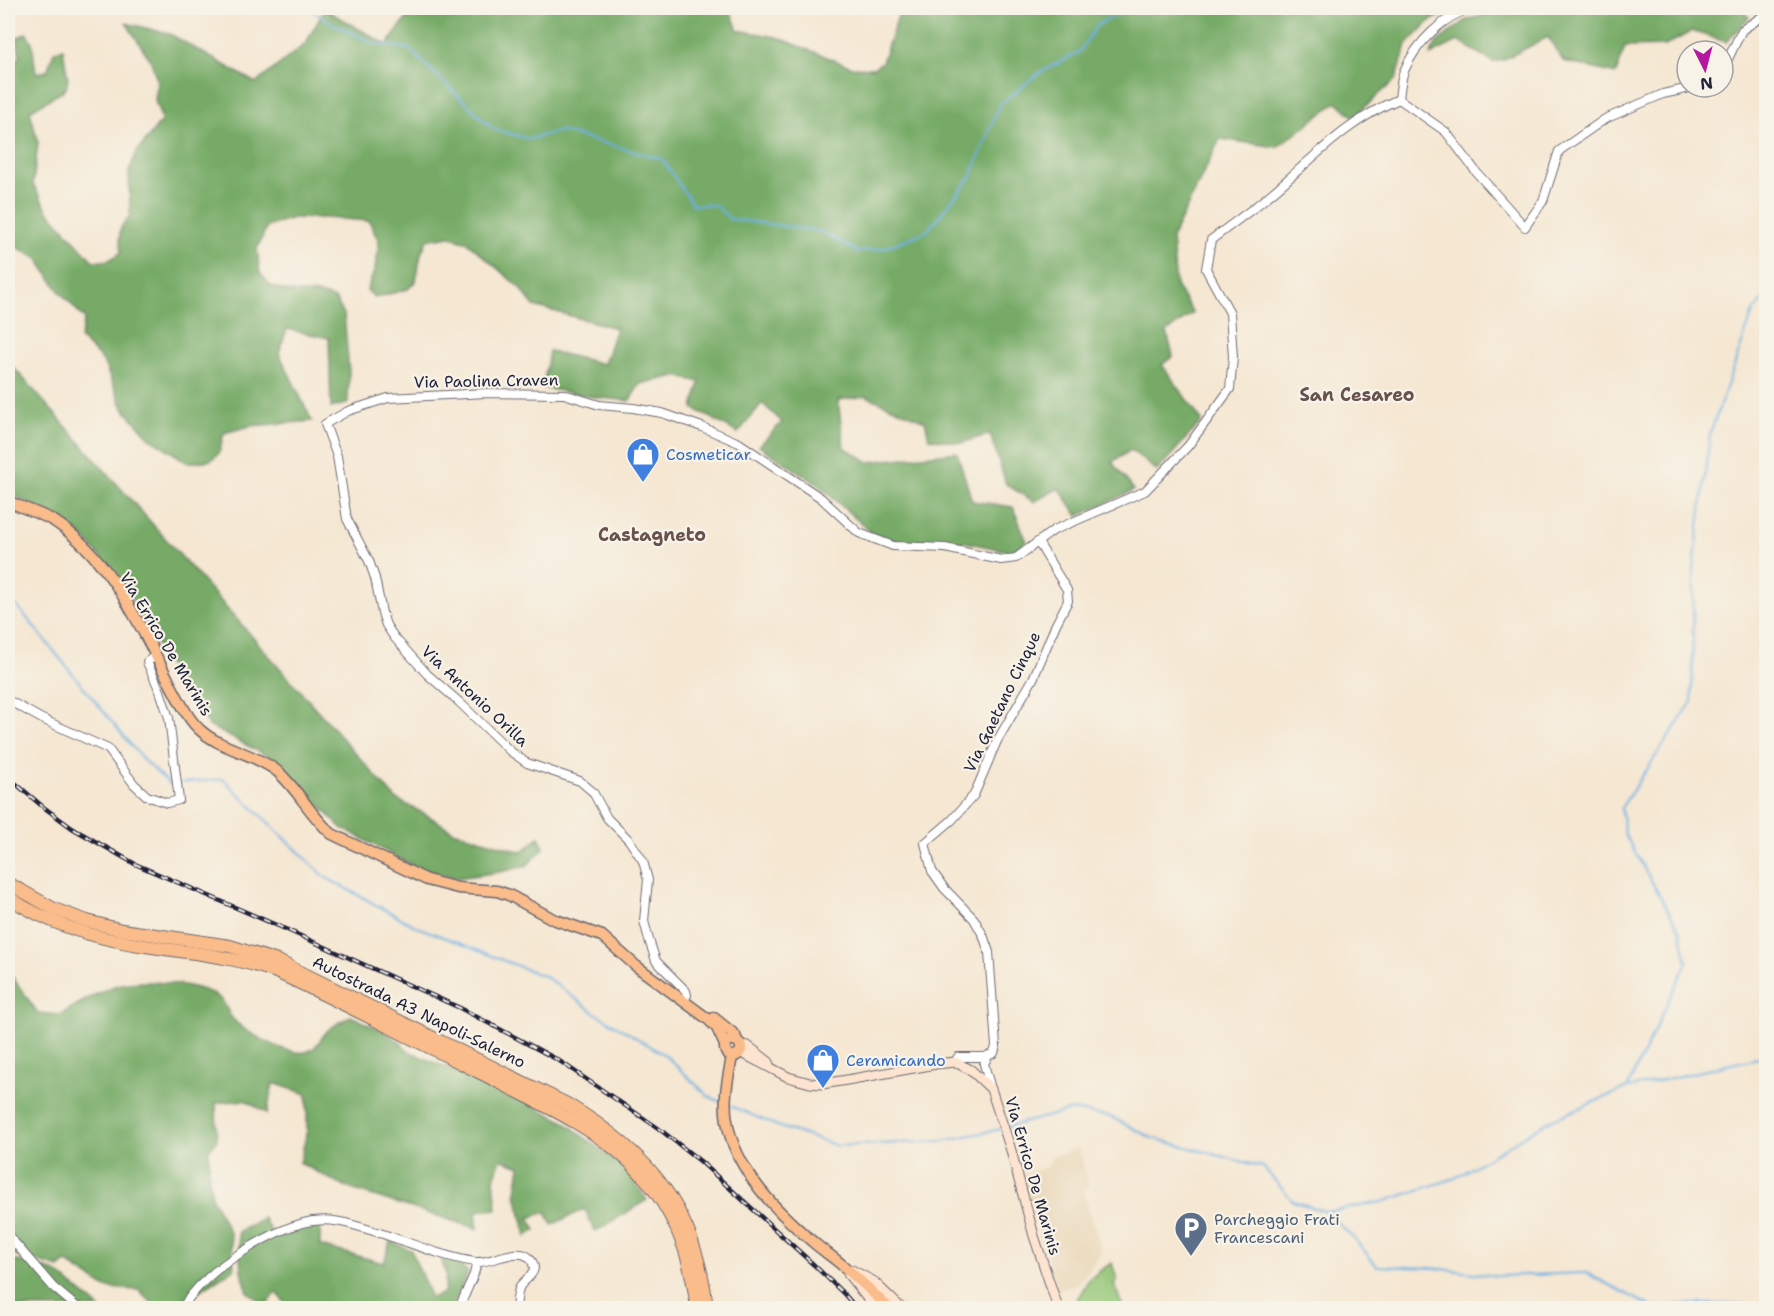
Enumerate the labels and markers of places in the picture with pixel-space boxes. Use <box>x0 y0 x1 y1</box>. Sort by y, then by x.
shop icon: Cosmeticar <box>625 436 661 483</box>
place label: Cosmeticar <box>666 444 751 465</box>
shop icon: Ceramicando <box>805 1042 841 1089</box>
place label: Ceramicando <box>846 1050 946 1071</box>
place label: Parcheggio Frati Francescani <box>1214 1209 1340 1248</box>
parking icon: Parcheggio Frati Francescani <box>1173 1210 1209 1257</box>

